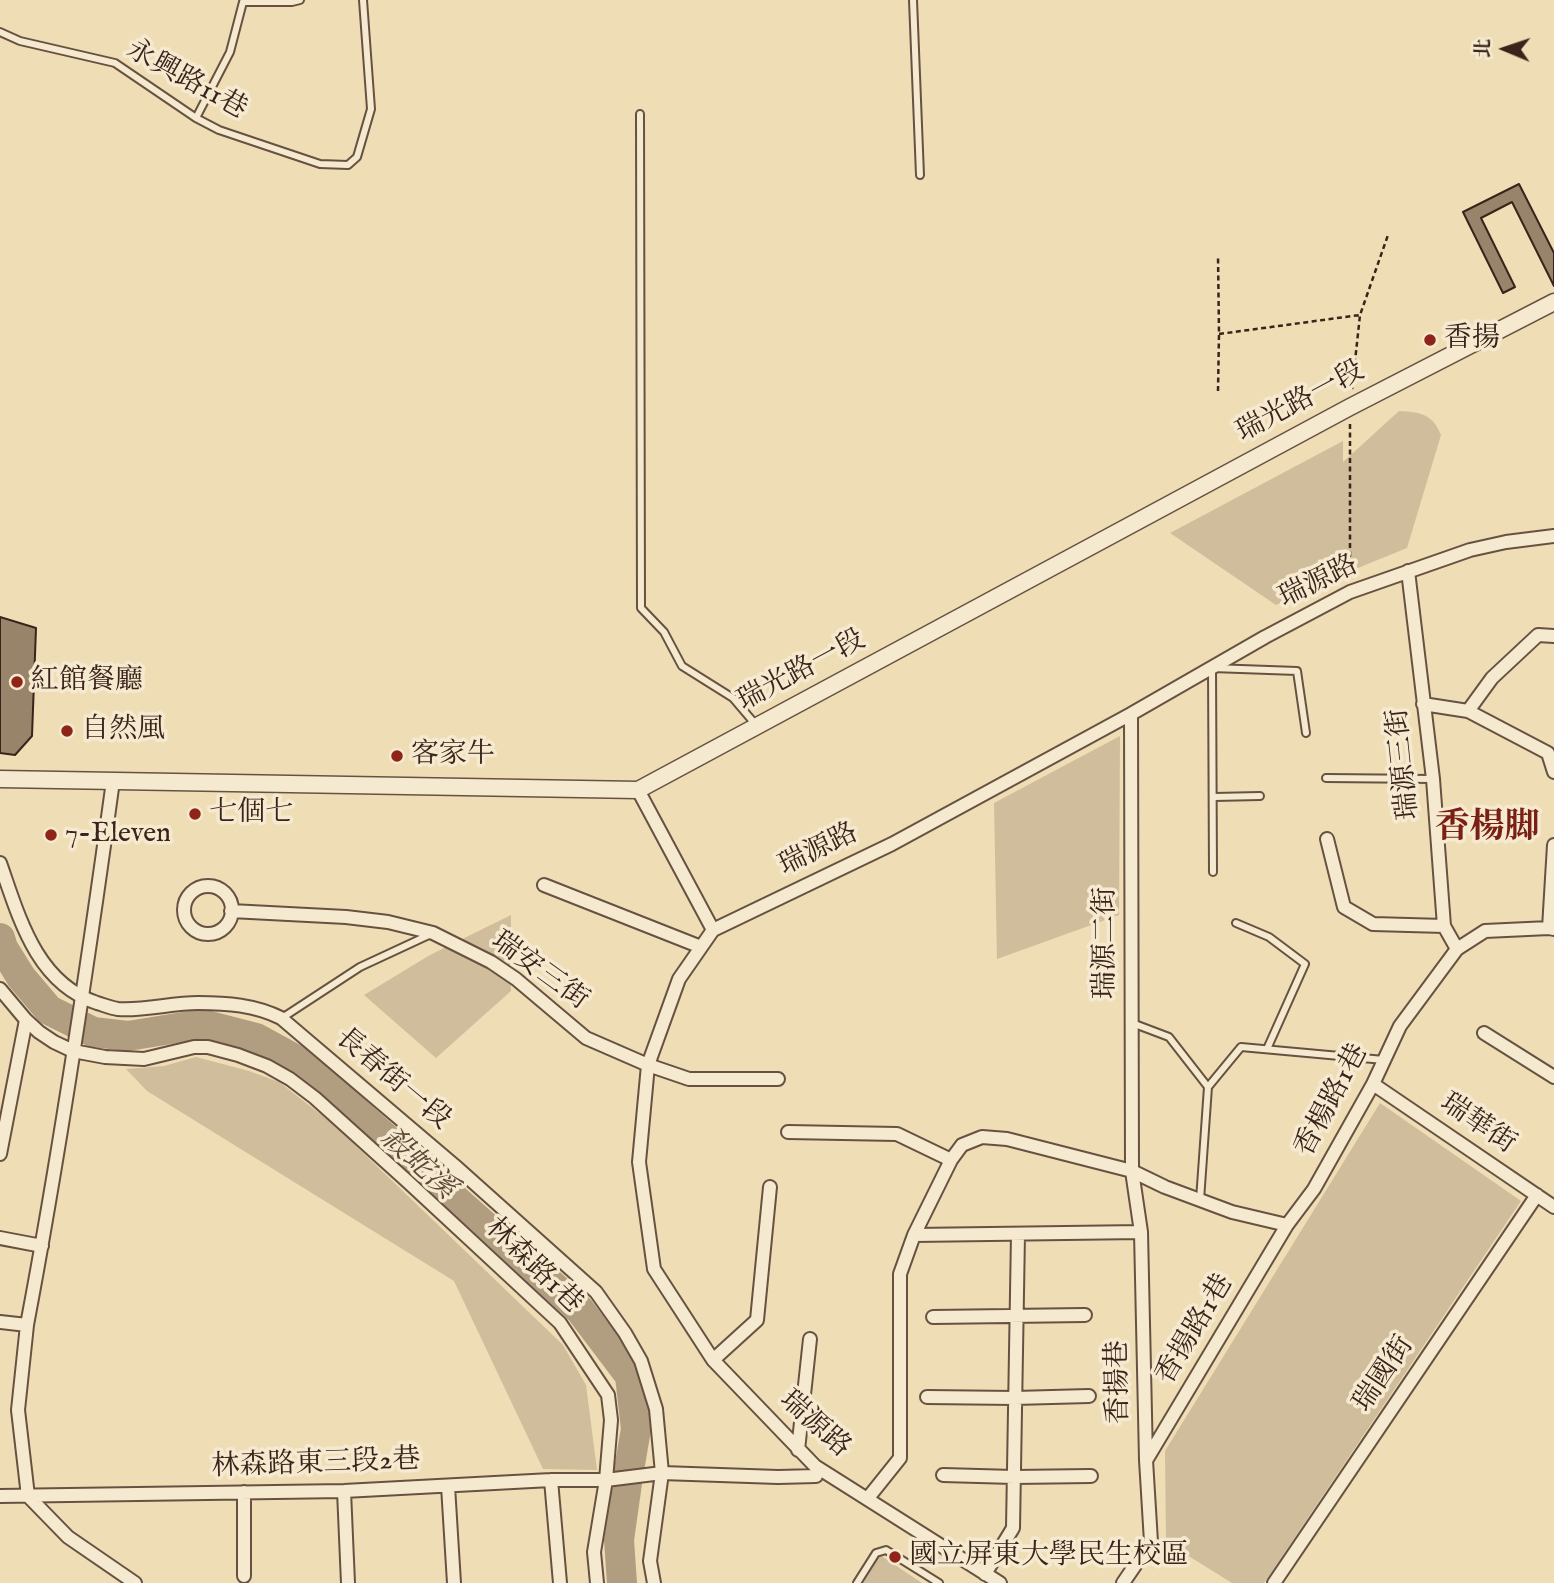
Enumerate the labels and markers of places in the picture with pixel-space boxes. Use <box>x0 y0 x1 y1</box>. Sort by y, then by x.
place label: 香揚 <box>1444 323 1500 357</box>
marker: 香揚 <box>1422 332 1438 348</box>
place label: 紅館餐廳 <box>31 665 143 699</box>
marker: 紅館餐廳 <box>9 674 25 690</box>
place label: 自然風 <box>81 714 165 748</box>
marker: 自然風 <box>59 723 75 739</box>
place label: 客家牛 <box>411 739 495 773</box>
marker: 客家牛 <box>389 748 405 764</box>
place label: 七個七 <box>209 797 293 831</box>
marker: 七個七 <box>187 806 203 822</box>
place label: 7-Eleven <box>65 818 171 852</box>
marker: 7-Eleven <box>43 827 59 843</box>
place label: 國立屏東大學民生校區 <box>909 1540 1189 1574</box>
marker: 國立屏東大學民生校區 <box>887 1549 903 1565</box>

